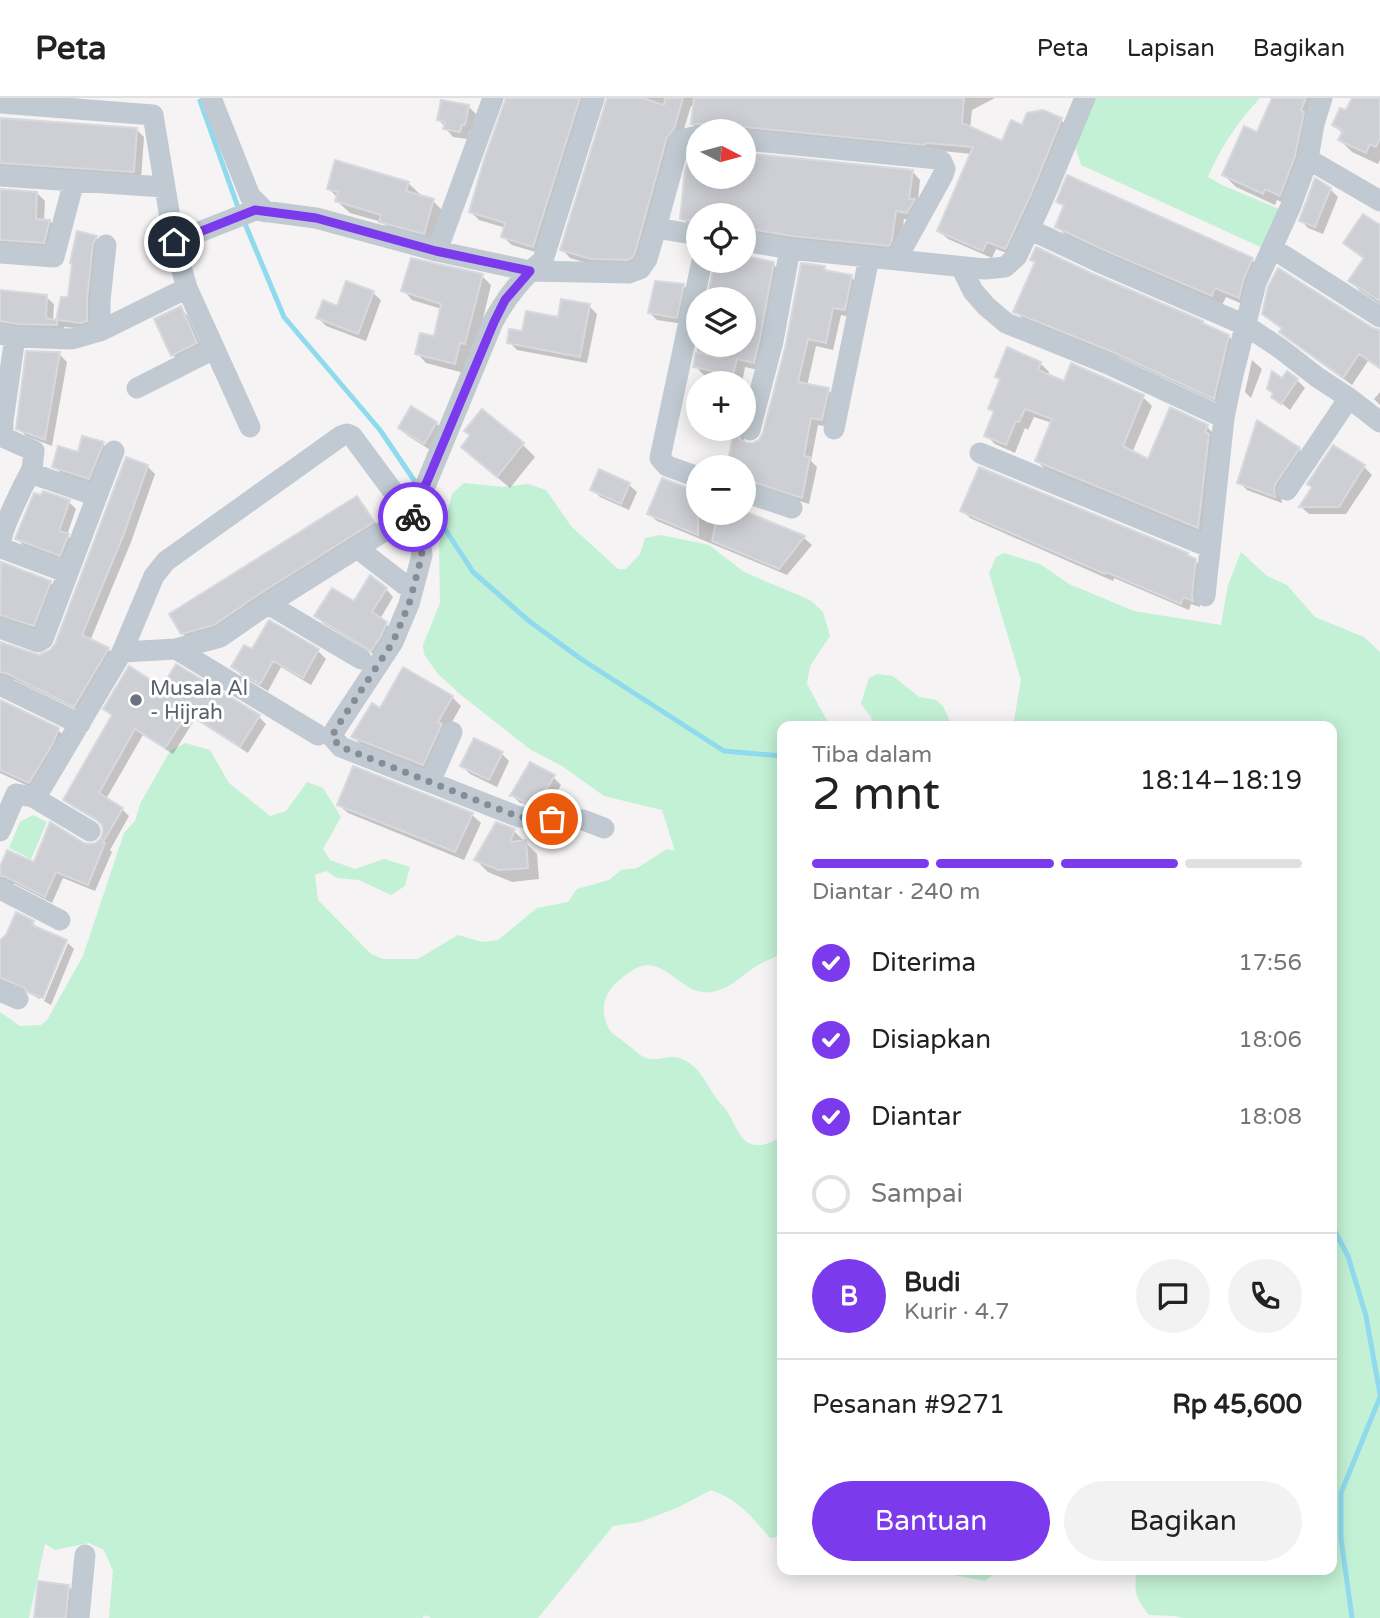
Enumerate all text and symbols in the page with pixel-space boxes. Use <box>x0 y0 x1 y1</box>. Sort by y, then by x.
text: Peta <box>35 29 107 68</box>
text: Peta <box>1037 34 1089 63</box>
text: Lapisan <box>1127 34 1215 63</box>
text: Bagikan <box>1253 34 1345 63</box>
north arrow <box>686 119 756 189</box>
map controls <box>686 119 756 525</box>
button: locate <box>686 203 756 273</box>
pin <box>144 212 204 272</box>
icon: home <box>155 223 193 261</box>
button: layers <box>686 287 756 357</box>
button: + <box>686 371 756 441</box>
button: − <box>686 455 756 525</box>
courier <box>378 482 448 552</box>
icon: bike <box>394 498 432 536</box>
place label: Musala Al - Hijrah <box>150 676 248 725</box>
marker: Musala Al - Hijrah <box>128 692 144 708</box>
text: Tiba dalam <box>812 741 932 769</box>
text: 18:14–18:19 <box>1140 765 1302 796</box>
text: 2 mnt <box>812 767 940 822</box>
pin <box>522 789 582 849</box>
icon: bag <box>533 800 571 838</box>
text: Diantar · 240 m <box>812 878 980 906</box>
icon: check <box>812 944 850 982</box>
text: Diterima <box>871 947 976 978</box>
text: 17:56 <box>1238 949 1302 977</box>
icon: check <box>812 1021 850 1059</box>
text: Disiapkan <box>871 1024 991 1055</box>
text: 18:06 <box>1238 1026 1302 1054</box>
icon: check <box>812 1098 850 1136</box>
text: Diantar <box>871 1101 961 1132</box>
text: 18:08 <box>1238 1103 1302 1131</box>
text: Sampai <box>871 1178 963 1209</box>
button: chat <box>1136 1259 1210 1333</box>
button: phone <box>1228 1259 1302 1333</box>
text: Budi <box>904 1267 961 1298</box>
text: B <box>840 1281 858 1312</box>
text: Kurir · 4.7 <box>904 1298 1009 1326</box>
text: Pesanan #9271 <box>812 1389 1005 1420</box>
text: Rp 45,600 <box>1172 1389 1302 1420</box>
button: Bantuan <box>812 1481 1050 1561</box>
button: Bagikan <box>1064 1481 1302 1561</box>

